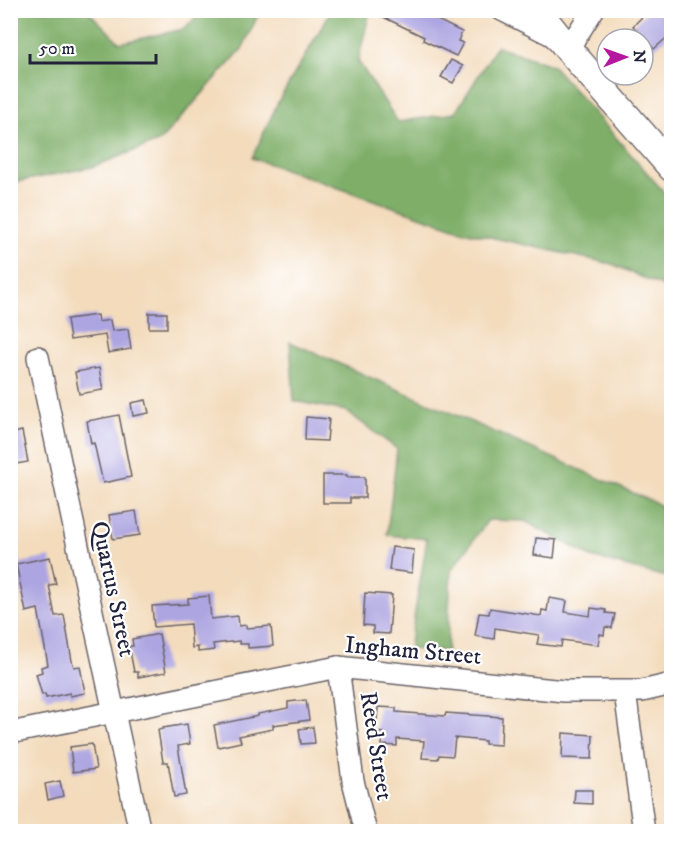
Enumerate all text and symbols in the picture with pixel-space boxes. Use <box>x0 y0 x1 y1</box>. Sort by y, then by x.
scale bar <box>30 27 156 65</box>
north arrow <box>595 27 655 87</box>
text: 50 m <box>39 38 75 60</box>
text: N <box>629 50 649 63</box>
street label: Quartus Street <box>84 519 142 660</box>
street label: Ingham Street <box>344 630 483 672</box>
street label: Reed Street <box>353 690 399 803</box>

